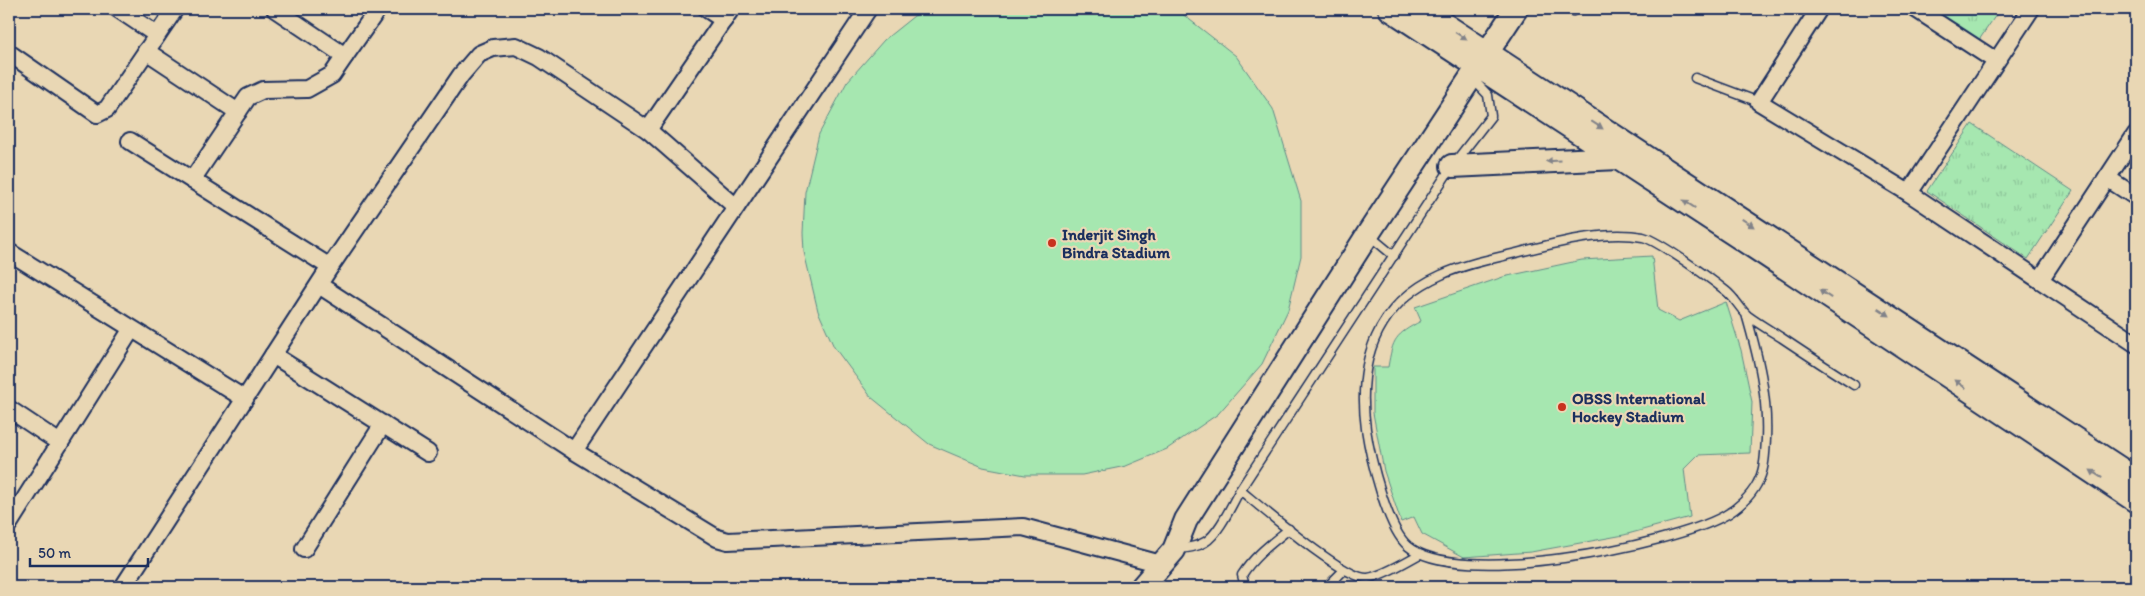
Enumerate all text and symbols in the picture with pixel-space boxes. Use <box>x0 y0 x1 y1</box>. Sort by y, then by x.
one-way arrow <box>1455 31 1468 40</box>
one-way arrow <box>1591 120 1604 129</box>
one-way arrow <box>1544 158 1560 166</box>
one-way arrow <box>1683 200 1696 209</box>
one-way arrow <box>1741 218 1755 228</box>
place label: Inderjit Singh Bindra Stadium <box>1062 225 1171 262</box>
marker: Inderjit Singh Bindra Stadium <box>1046 237 1058 249</box>
one-way arrow <box>1818 289 1832 299</box>
one-way arrow <box>1877 308 1890 317</box>
one-way arrow <box>1954 379 1967 389</box>
place label: OBSS International Hockey Stadium <box>1572 389 1706 427</box>
marker: OBSS International Hockey Stadium <box>1556 401 1568 413</box>
one-way arrow <box>2089 469 2102 479</box>
scale bar <box>30 536 148 568</box>
text: 50 m <box>38 544 71 562</box>

